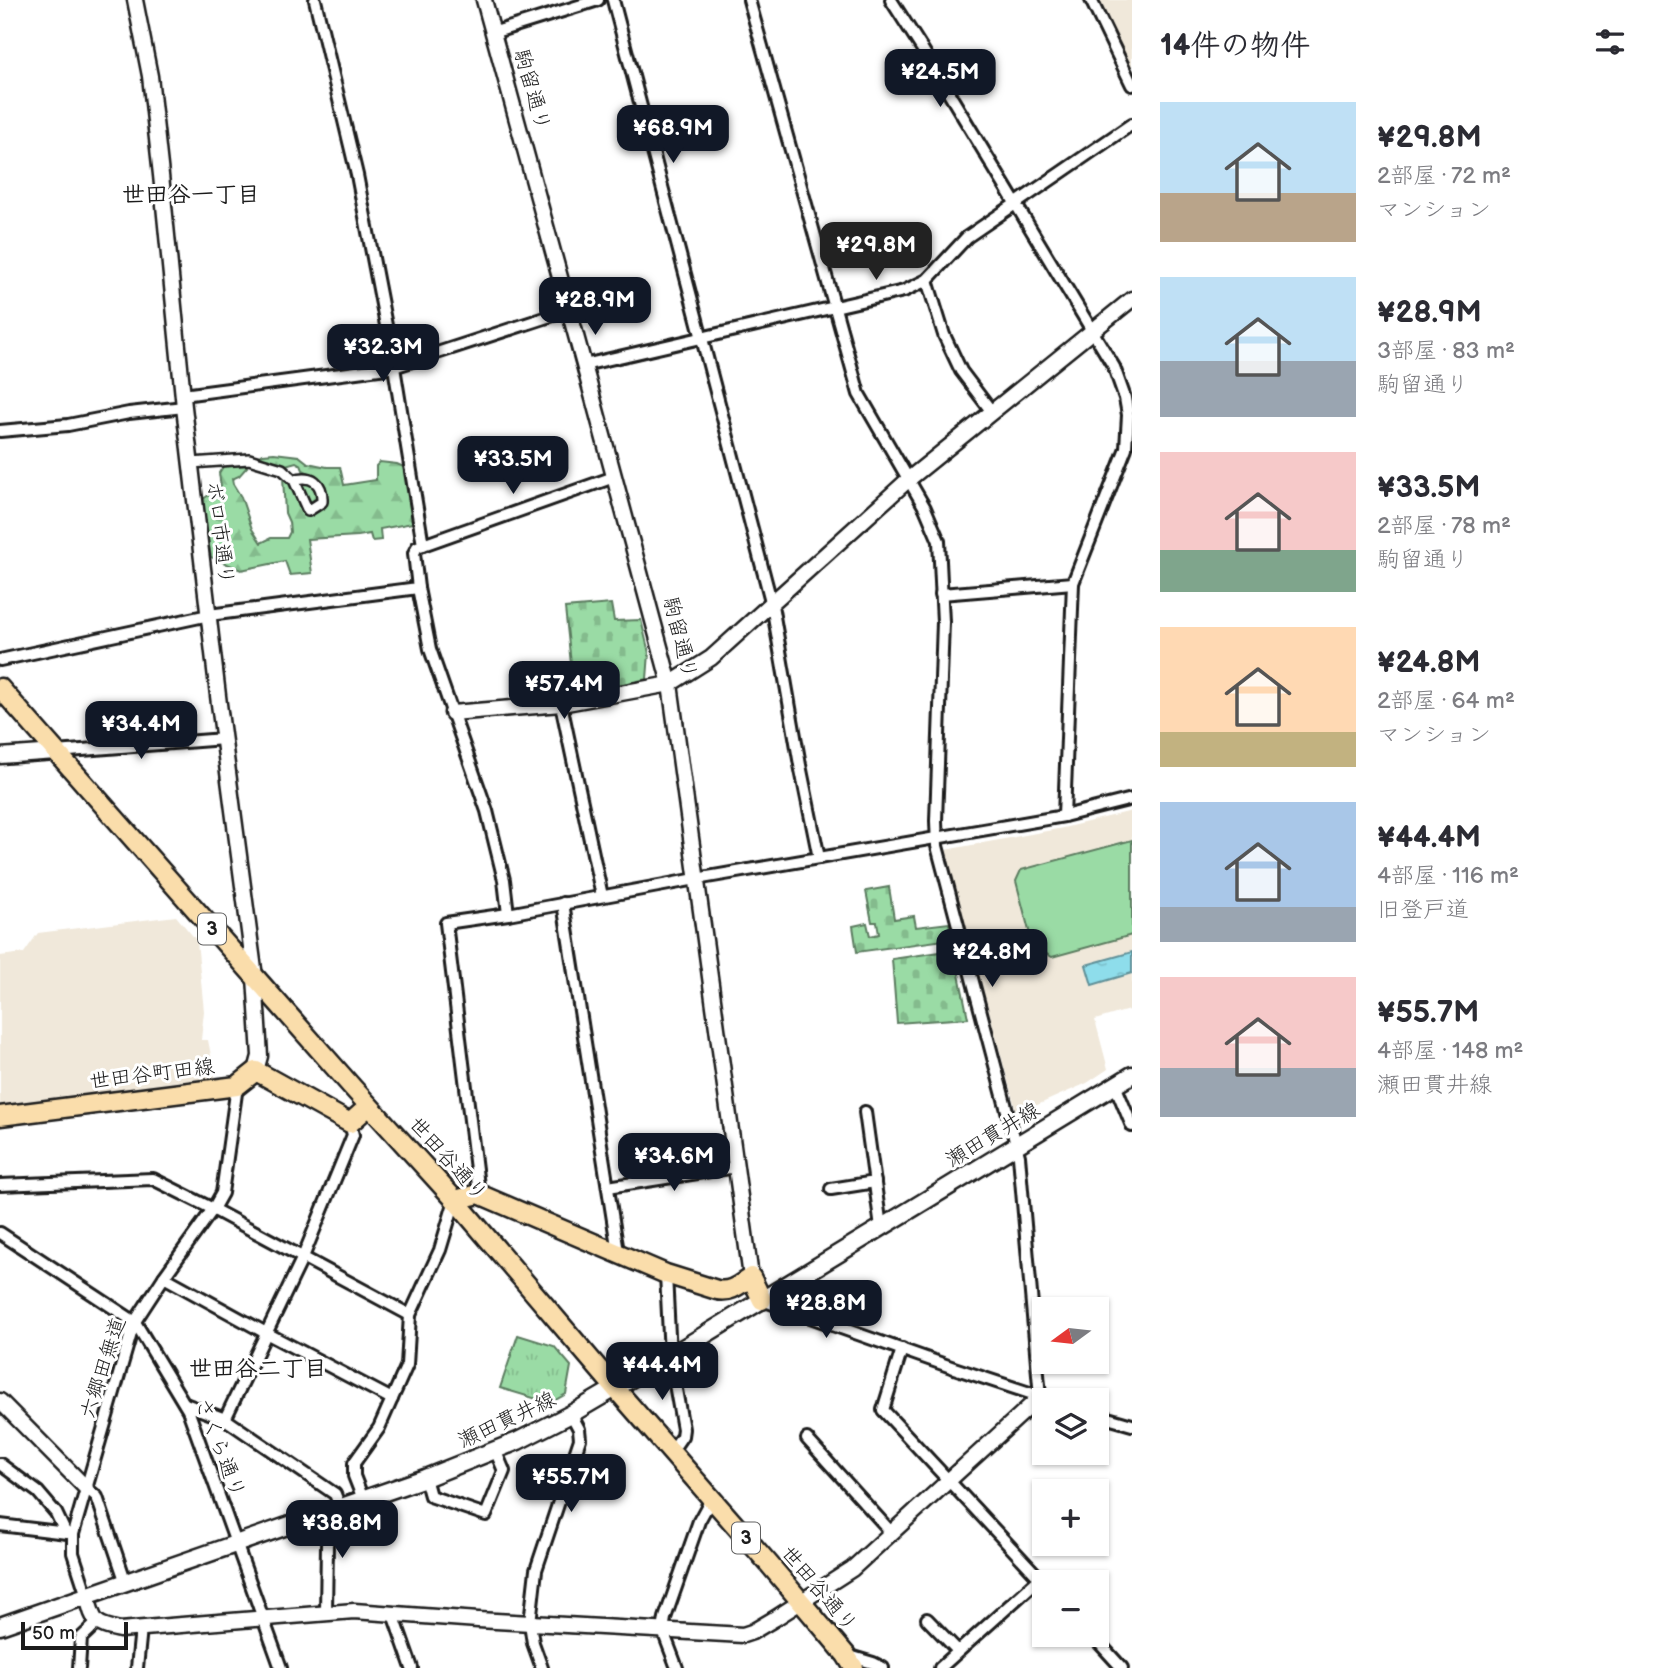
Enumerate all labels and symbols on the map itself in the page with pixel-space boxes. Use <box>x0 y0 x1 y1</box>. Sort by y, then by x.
street label: 駒留通り <box>508 46 556 134</box>
pin: ¥24.5M <box>883 50 997 109</box>
pin: ¥68.9M <box>616 106 730 165</box>
district label: 世田谷一丁目 <box>122 181 260 209</box>
pin: ¥29.8M <box>819 222 933 282</box>
pin: ¥28.9M <box>538 278 652 337</box>
pin: ¥32.3M <box>326 324 440 384</box>
pin: ¥33.5M <box>456 436 570 496</box>
street label: ボロ市通り <box>201 479 239 587</box>
street label: 駒留通り <box>658 594 702 682</box>
pin: ¥57.4M <box>507 662 621 721</box>
pin: ¥34.4M <box>84 702 198 761</box>
road number: 3 <box>198 914 226 945</box>
pin: ¥24.8M <box>935 930 1049 989</box>
street label: 世田谷町田線 <box>88 1054 216 1094</box>
street label: 瀬田貫井線 <box>942 1097 1044 1173</box>
street label: 世田谷通り <box>404 1112 492 1206</box>
pin: ¥34.6M <box>617 1134 731 1193</box>
pin: ¥28.8M <box>769 1280 883 1340</box>
north arrow <box>1032 1297 1110 1374</box>
street label: 六郷田無道 <box>75 1314 131 1422</box>
pin: ¥44.4M <box>605 1342 719 1402</box>
district label: 世田谷二丁目 <box>189 1355 327 1383</box>
street label: 瀬田貫井線 <box>454 1386 560 1454</box>
street label: さくら通り <box>190 1395 250 1501</box>
pin: ¥55.7M <box>514 1454 628 1514</box>
pin: ¥38.8M <box>285 1500 399 1560</box>
road number: 3 <box>732 1522 760 1554</box>
street label: 世田谷通り <box>776 1541 862 1637</box>
scale bar <box>21 1619 128 1651</box>

